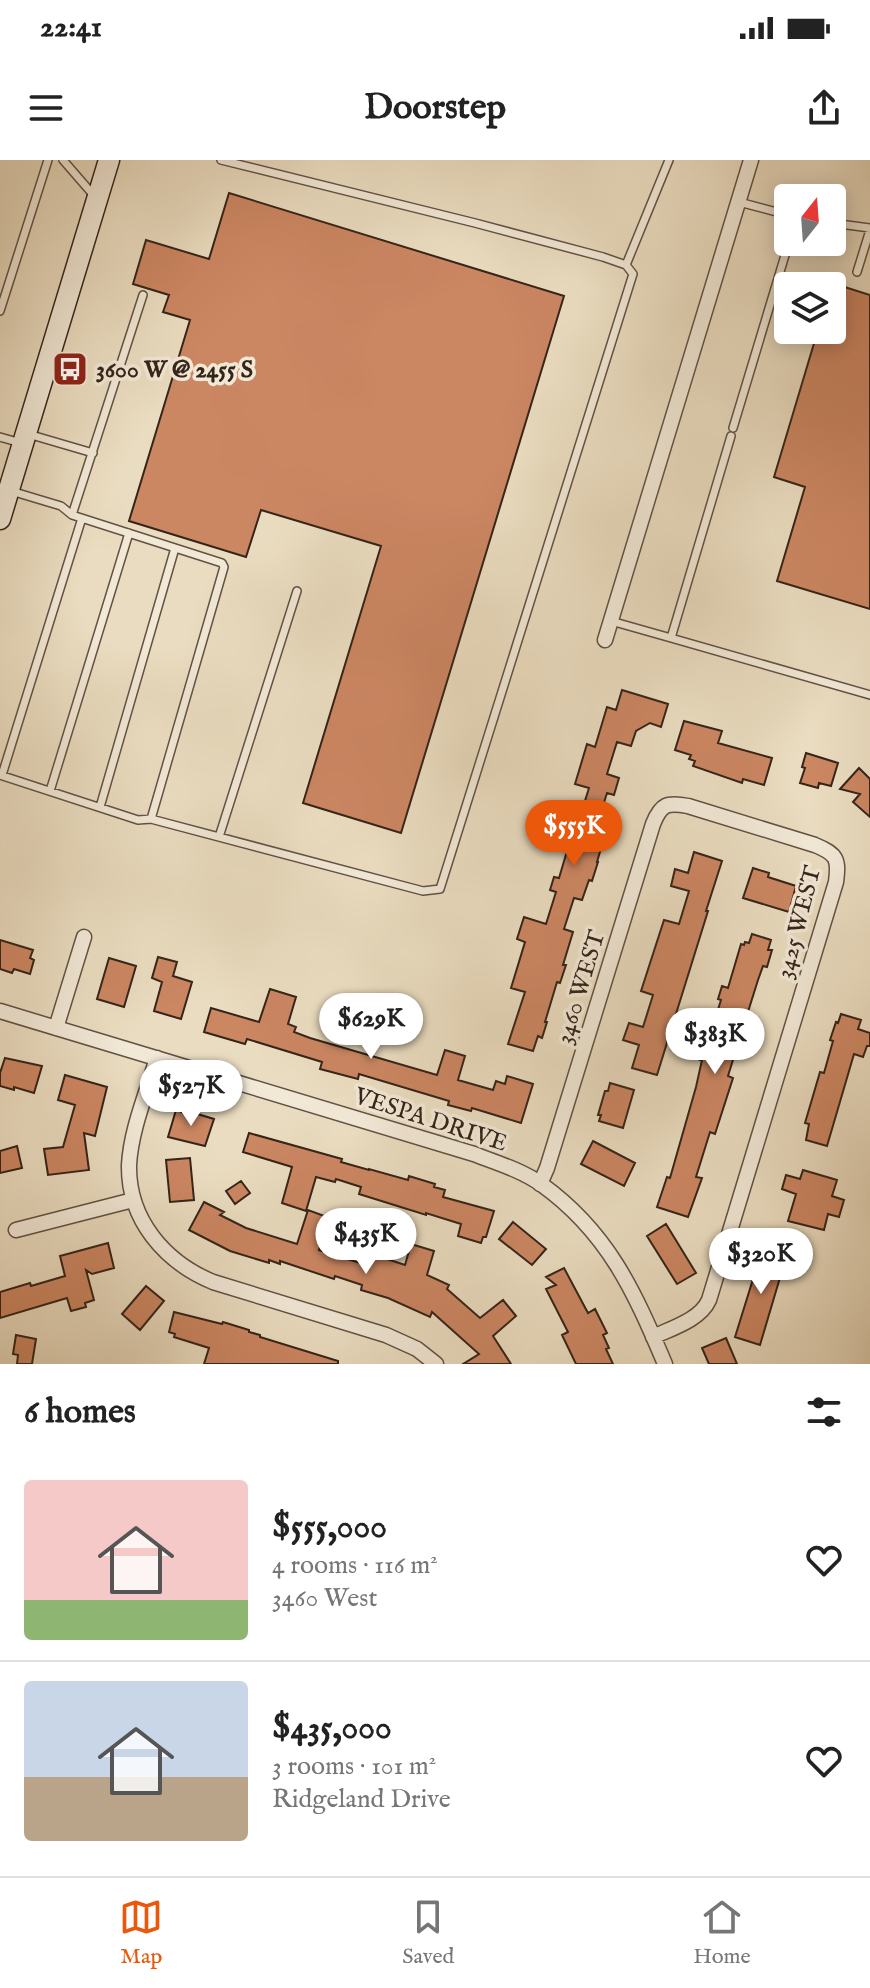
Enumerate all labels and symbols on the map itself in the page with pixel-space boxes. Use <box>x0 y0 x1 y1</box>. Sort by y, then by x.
north arrow <box>774 184 846 256</box>
bus stop icon: 3600 W @ 2455 S <box>51 350 89 388</box>
place label: 3600 W @ 2455 S <box>96 355 253 386</box>
pin: $555K <box>518 800 630 868</box>
street label: 3425 WEST <box>770 862 829 982</box>
street label: 3460 WEST <box>549 926 614 1048</box>
pin: $629K <box>315 993 427 1061</box>
pin: $383K <box>659 1008 771 1076</box>
pin: $527K <box>135 1060 247 1128</box>
street label: VESPA DRIVE <box>349 1081 511 1160</box>
pin: $435K <box>310 1208 422 1276</box>
pin: $320K <box>705 1228 817 1296</box>

